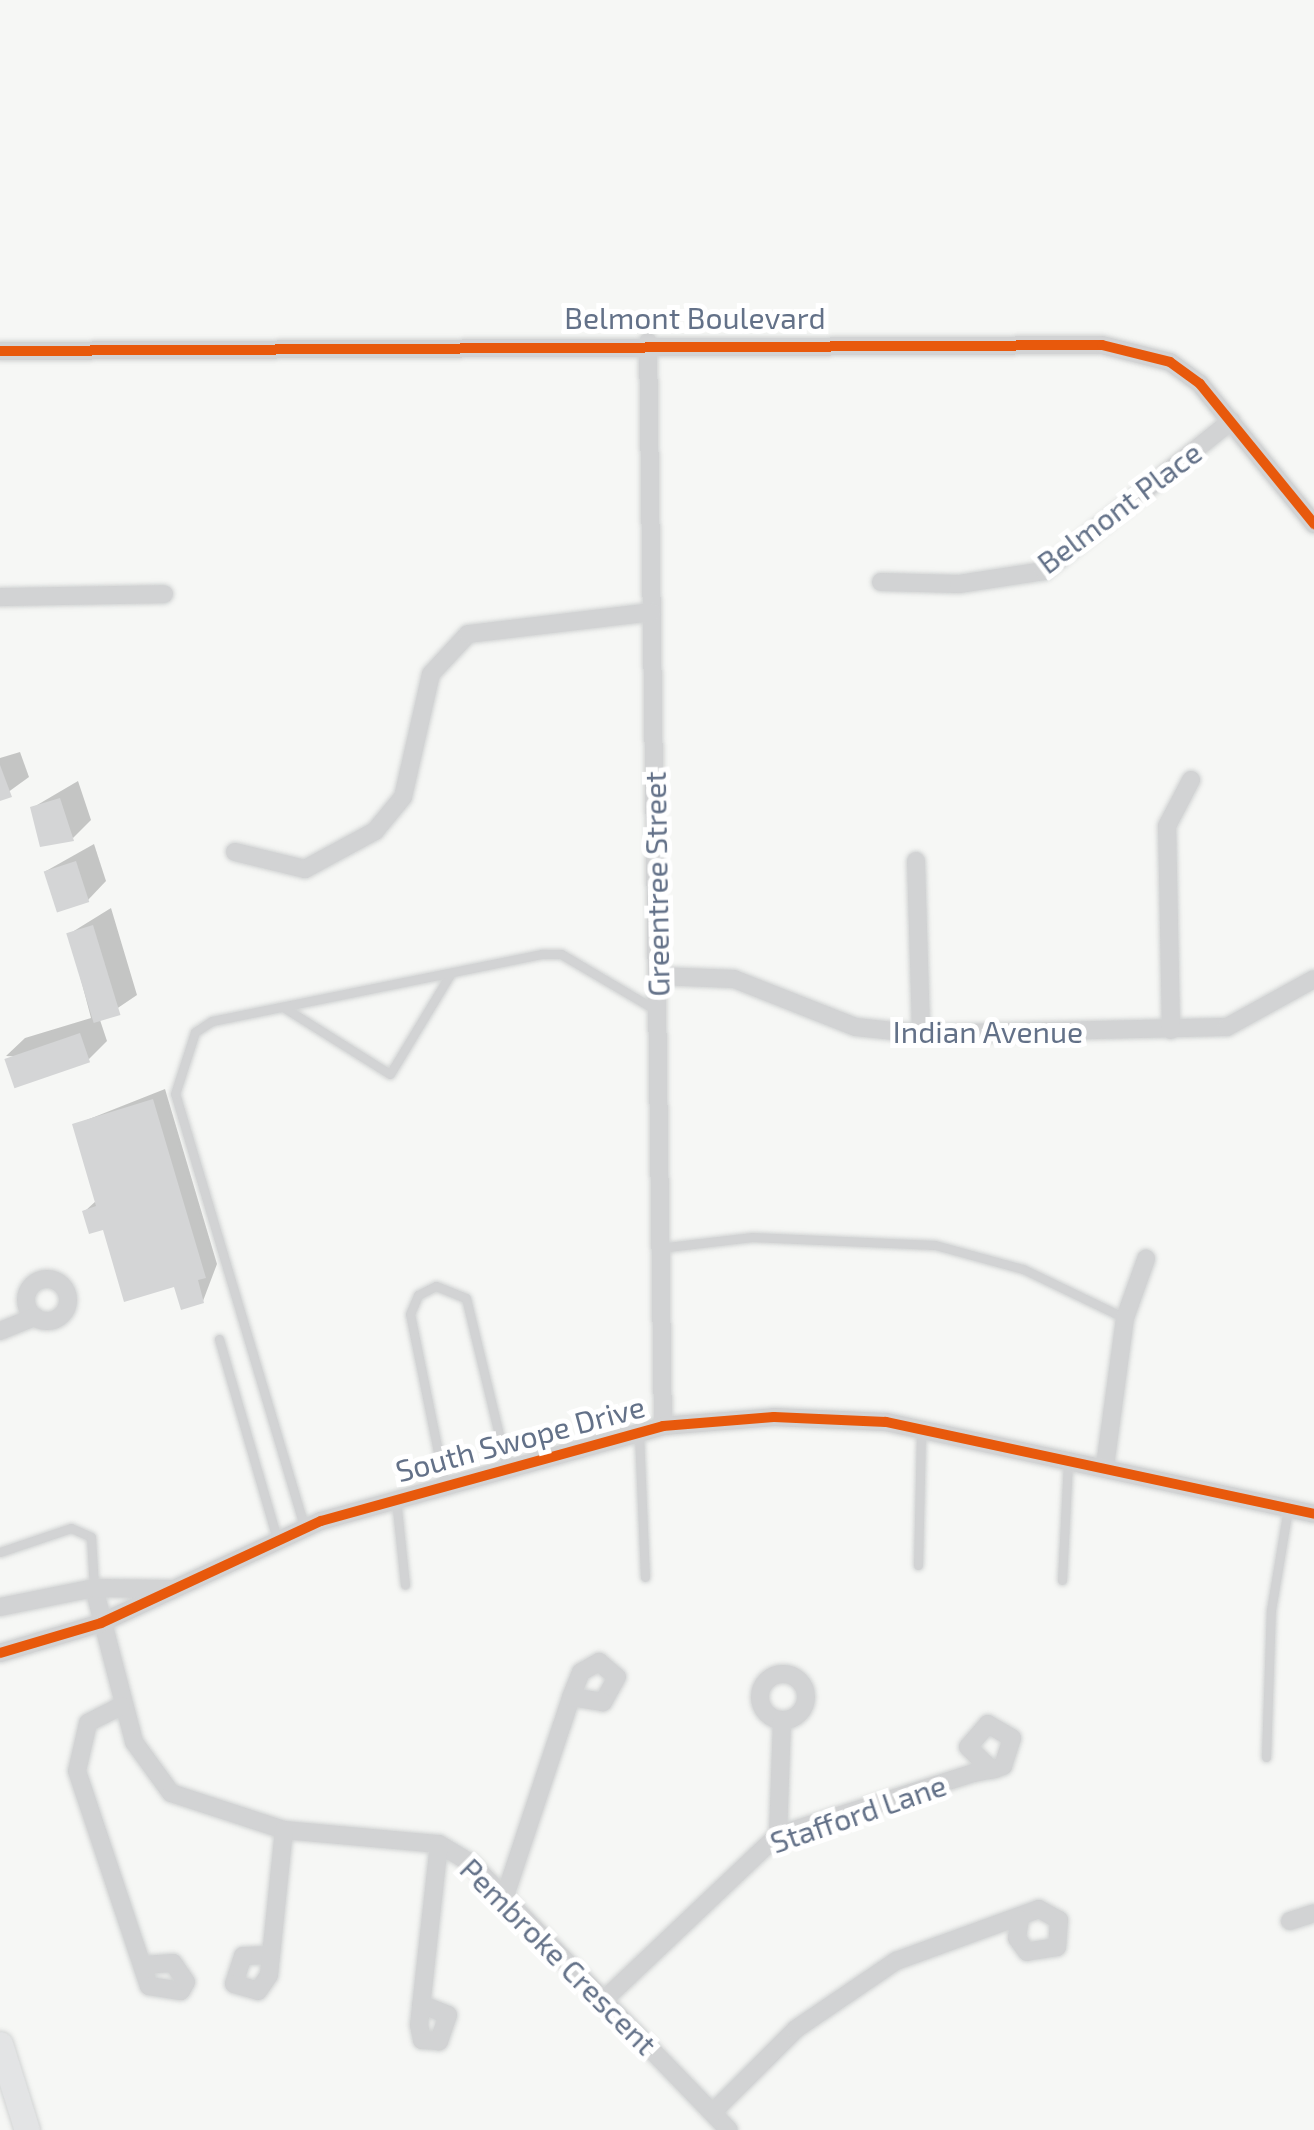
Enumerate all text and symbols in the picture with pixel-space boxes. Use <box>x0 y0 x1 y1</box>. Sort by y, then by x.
street label: Belmont Boulevard <box>564 299 826 335</box>
street label: Belmont Place <box>1030 434 1208 580</box>
street label: Greentree Street <box>636 771 676 997</box>
street label: Indian Avenue <box>892 1013 1084 1049</box>
street label: South Swope Drive <box>392 1387 648 1489</box>
street label: Stafford Lane <box>765 1766 951 1860</box>
street label: Pembroke Crescent <box>453 1850 665 2062</box>

